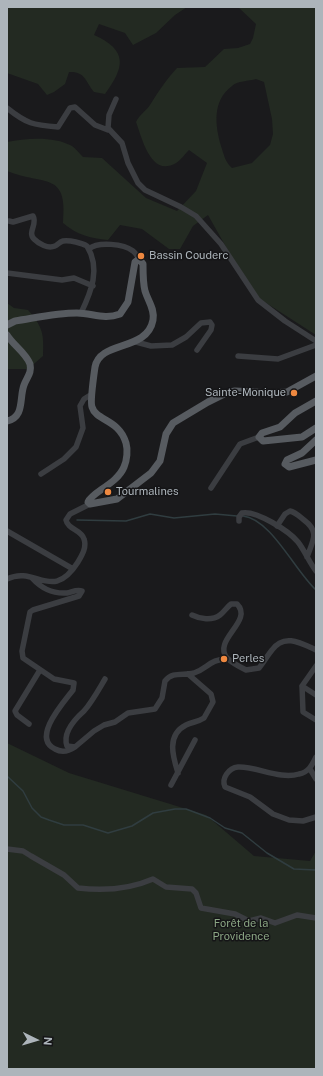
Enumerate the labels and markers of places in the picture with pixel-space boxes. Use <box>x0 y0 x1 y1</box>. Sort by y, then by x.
place label: Bassin Couderc <box>149 249 228 263</box>
marker: Bassin Couderc <box>136 251 146 261</box>
place label: Sainte-Monique <box>205 386 286 400</box>
marker: Sainte-Monique <box>289 388 299 398</box>
place label: Tourmalines <box>116 485 178 499</box>
marker: Tourmalines <box>103 487 113 497</box>
place label: Perles <box>232 652 264 666</box>
marker: Perles <box>219 654 229 664</box>

